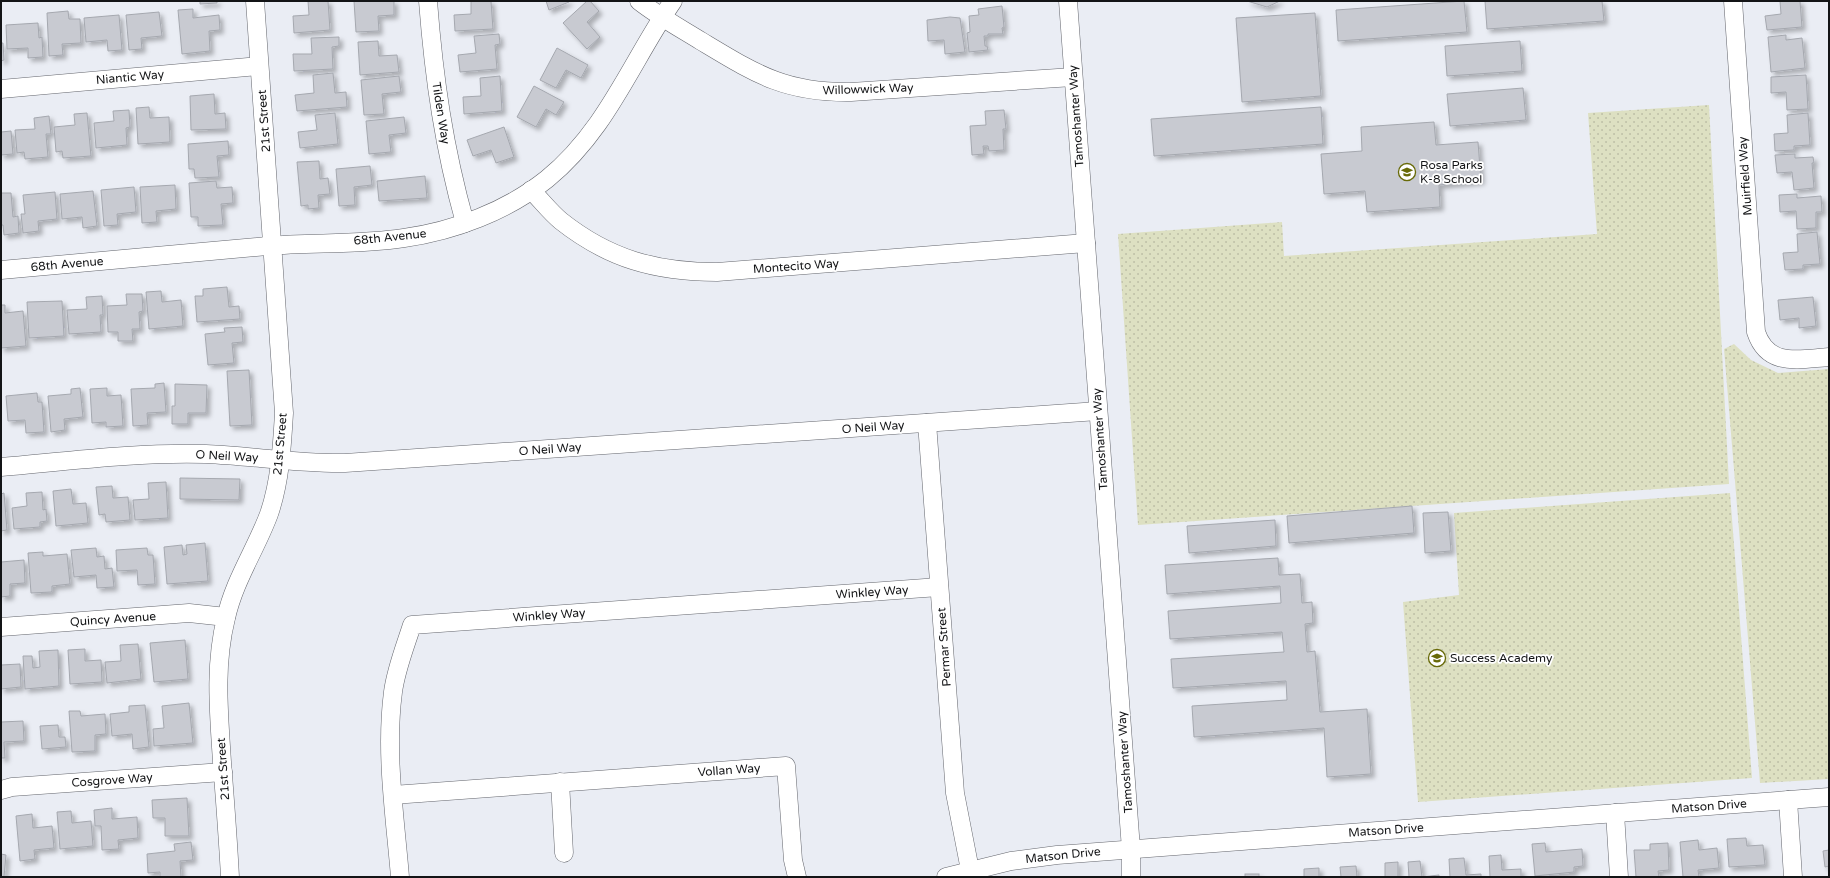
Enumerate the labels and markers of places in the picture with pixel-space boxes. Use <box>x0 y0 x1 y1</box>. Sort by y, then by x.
place label: Rosa Parks K-8 School <box>1420 158 1483 186</box>
school or university icon: Rosa Parks K-8 School <box>1397 162 1417 182</box>
school or university icon: Success Academy <box>1427 648 1447 668</box>
place label: Success Academy <box>1450 651 1553 665</box>

